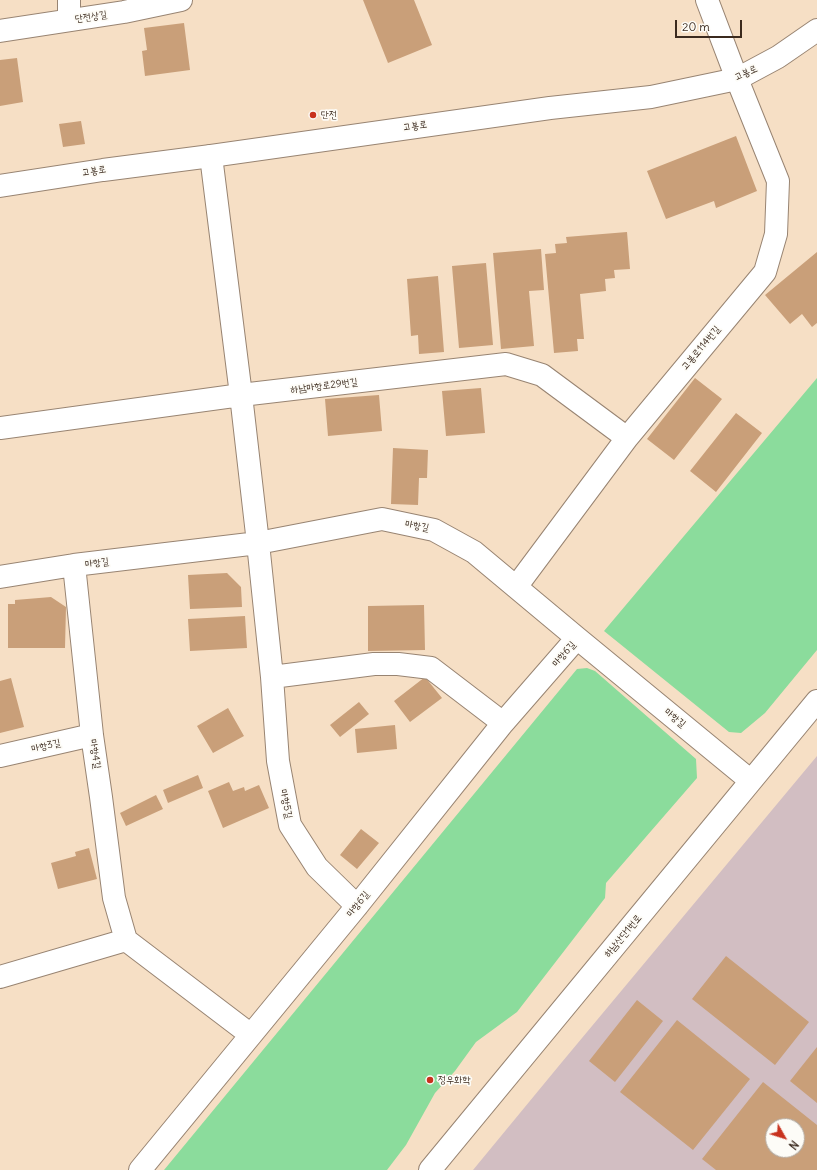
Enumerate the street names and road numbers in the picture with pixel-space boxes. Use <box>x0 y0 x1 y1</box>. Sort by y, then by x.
street label: 단전상길 <box>74 9 108 25</box>
street label: 고봉로 <box>733 63 759 83</box>
street label: 고봉로 <box>402 118 428 134</box>
street label: 고봉로 <box>81 163 107 179</box>
street label: 고봉로114번길 <box>679 323 723 373</box>
street label: 하남마항로29번길 <box>290 376 358 396</box>
street label: 마항길 <box>404 518 430 534</box>
street label: 마항길 <box>84 556 110 570</box>
street label: 마항6길 <box>550 639 578 669</box>
street label: 마항길 <box>662 706 688 730</box>
street label: 마항3길 <box>30 737 62 755</box>
street label: 마항4길 <box>87 738 103 770</box>
street label: 마항5길 <box>277 788 295 820</box>
street label: 마항6길 <box>344 889 372 919</box>
street label: 하남산단1번로 <box>602 912 644 960</box>

